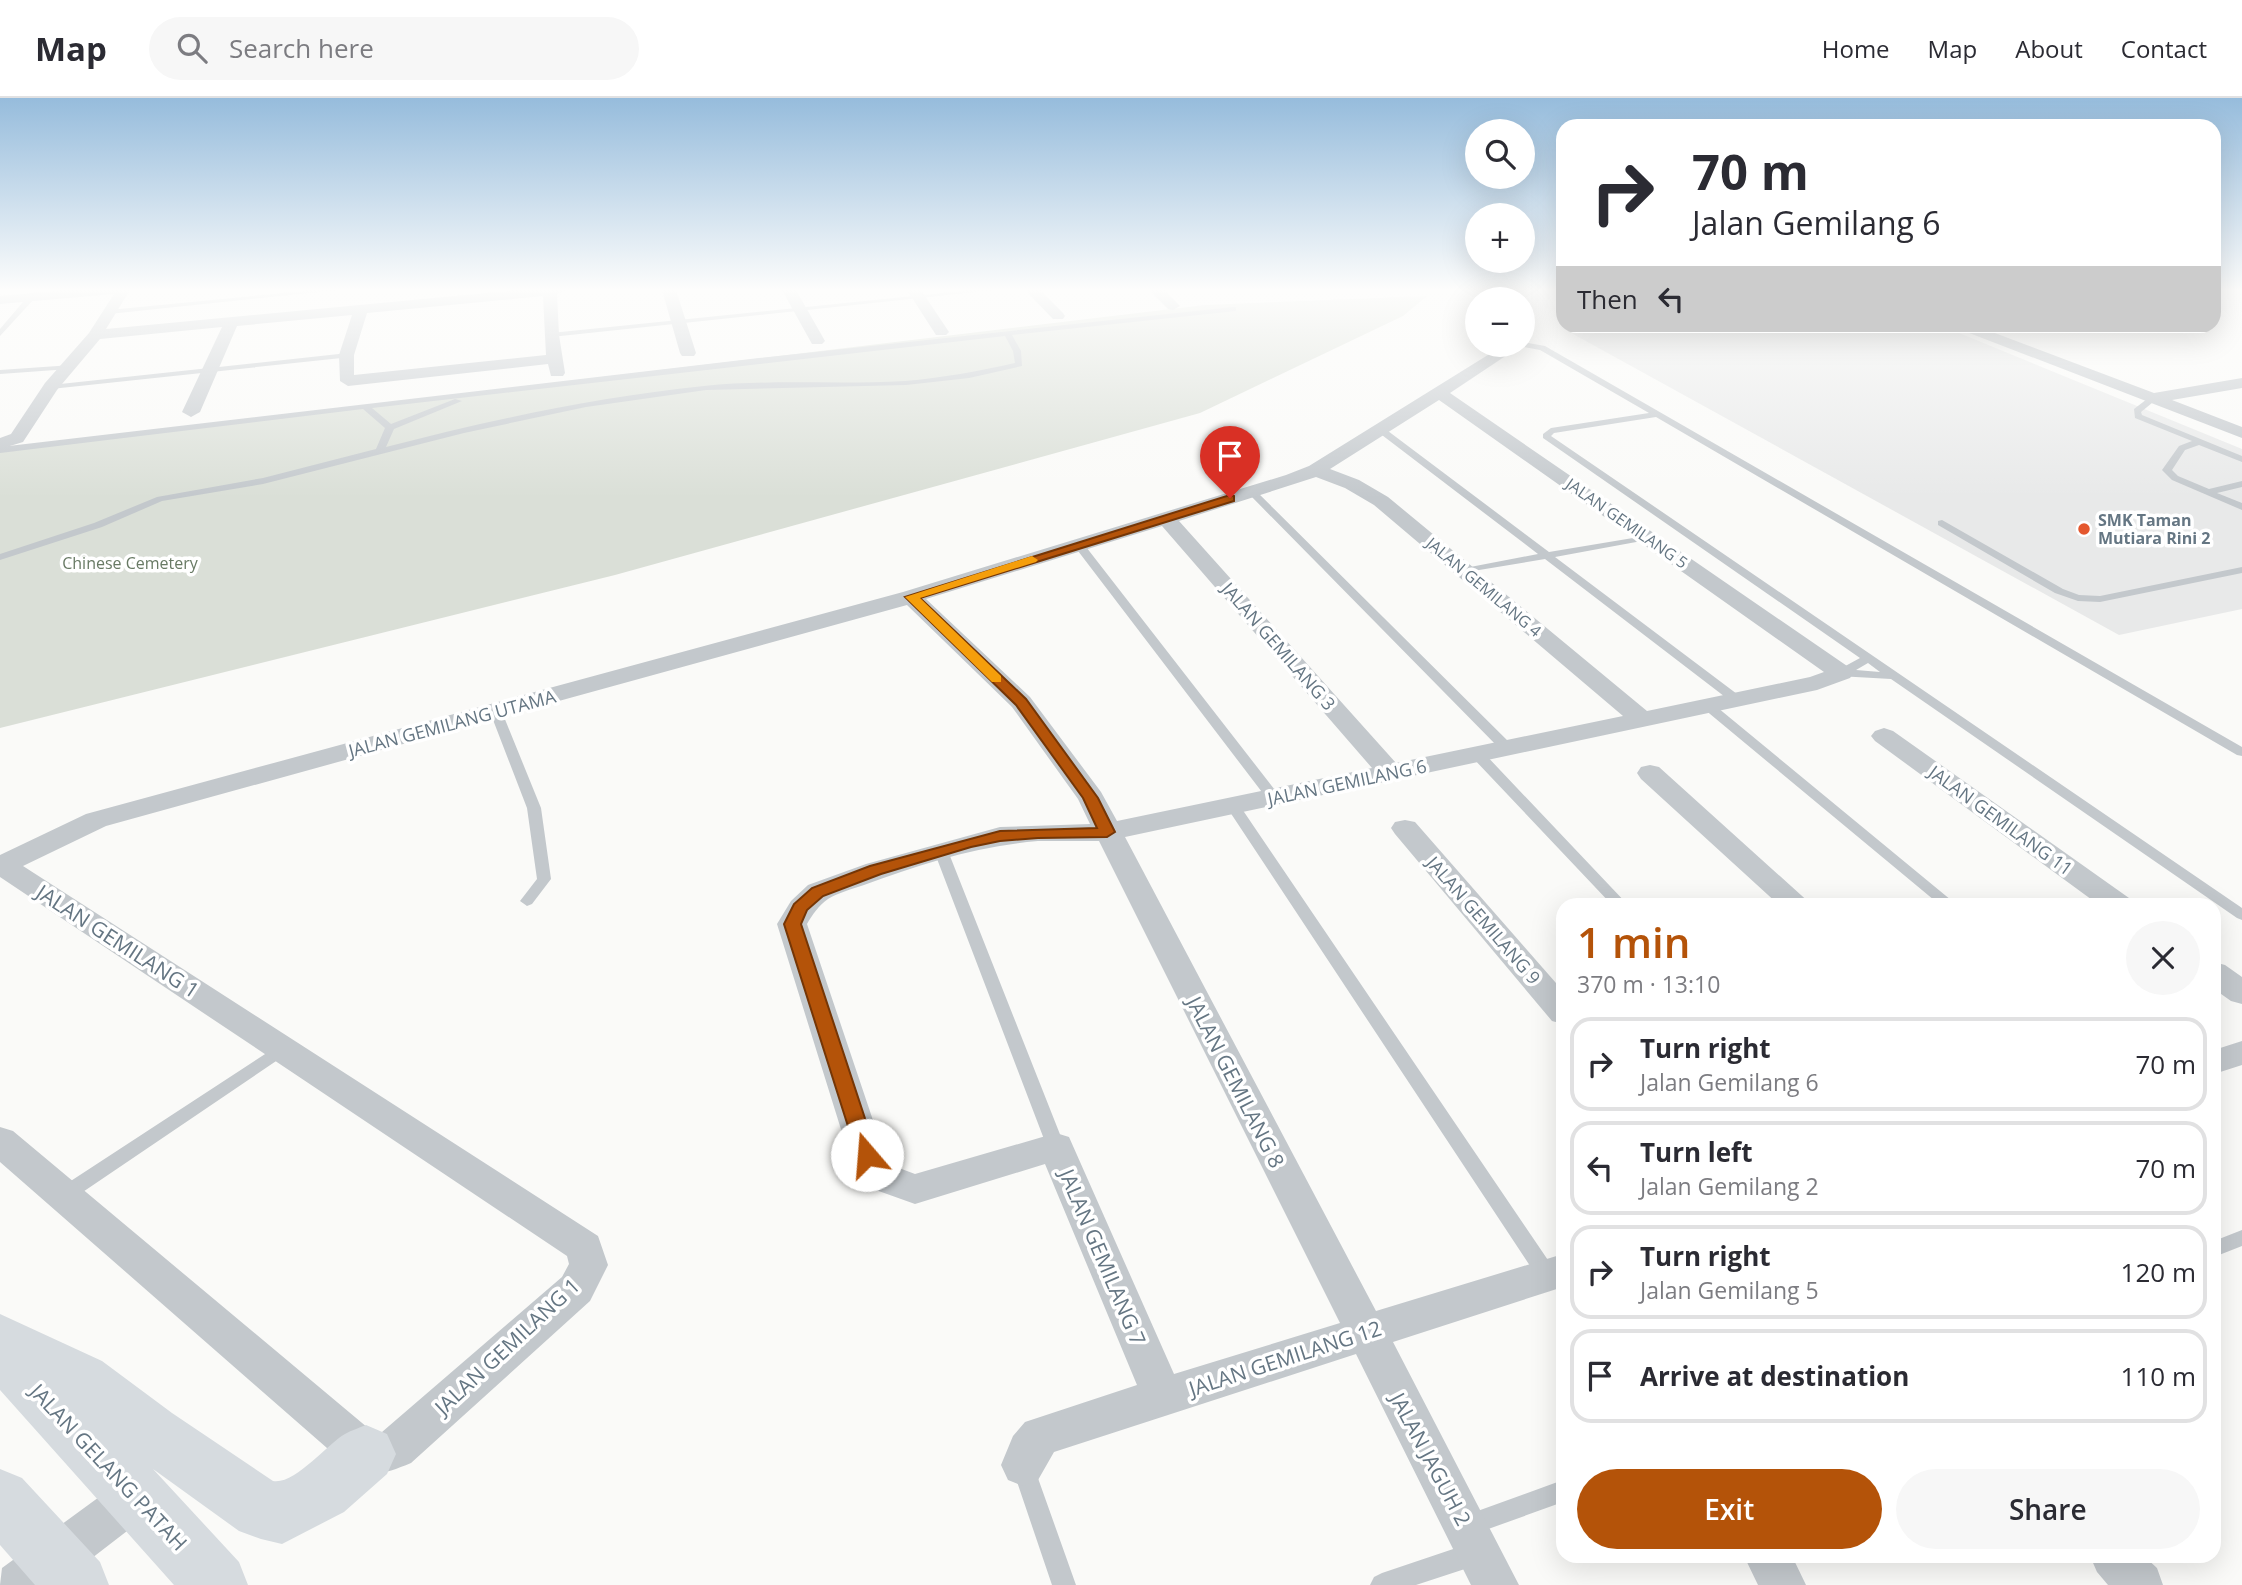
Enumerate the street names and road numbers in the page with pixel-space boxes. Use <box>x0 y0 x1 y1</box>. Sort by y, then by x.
street label: JALAN GEMILANG 5 <box>1560 472 1692 573</box>
street label: JALAN GEMILANG 4 <box>1420 531 1546 642</box>
street label: JALAN GEMILANG 3 <box>1216 576 1341 715</box>
street label: JALAN GEMILANG UTAMA <box>344 684 559 763</box>
street label: JALAN GEMILANG 6 <box>1263 753 1429 811</box>
street label: JALAN GEMILANG 11 <box>1923 759 2078 880</box>
street label: JALAN GEMILANG 9 <box>1421 850 1546 989</box>
street label: JALAN GEMILANG 1 <box>29 877 205 1004</box>
street label: JALAN GEMILANG 8 <box>1180 990 1291 1173</box>
street label: JALAN GEMILANG 7 <box>1052 1163 1153 1349</box>
street label: JALAN GEMILANG 1 <box>427 1271 586 1422</box>
street label: JALAN GEMILANG 12 <box>1183 1314 1385 1403</box>
street label: JALAN GELANG PATAH <box>23 1376 194 1556</box>
street label: JALAN JAGUH 2 <box>1383 1386 1478 1530</box>

